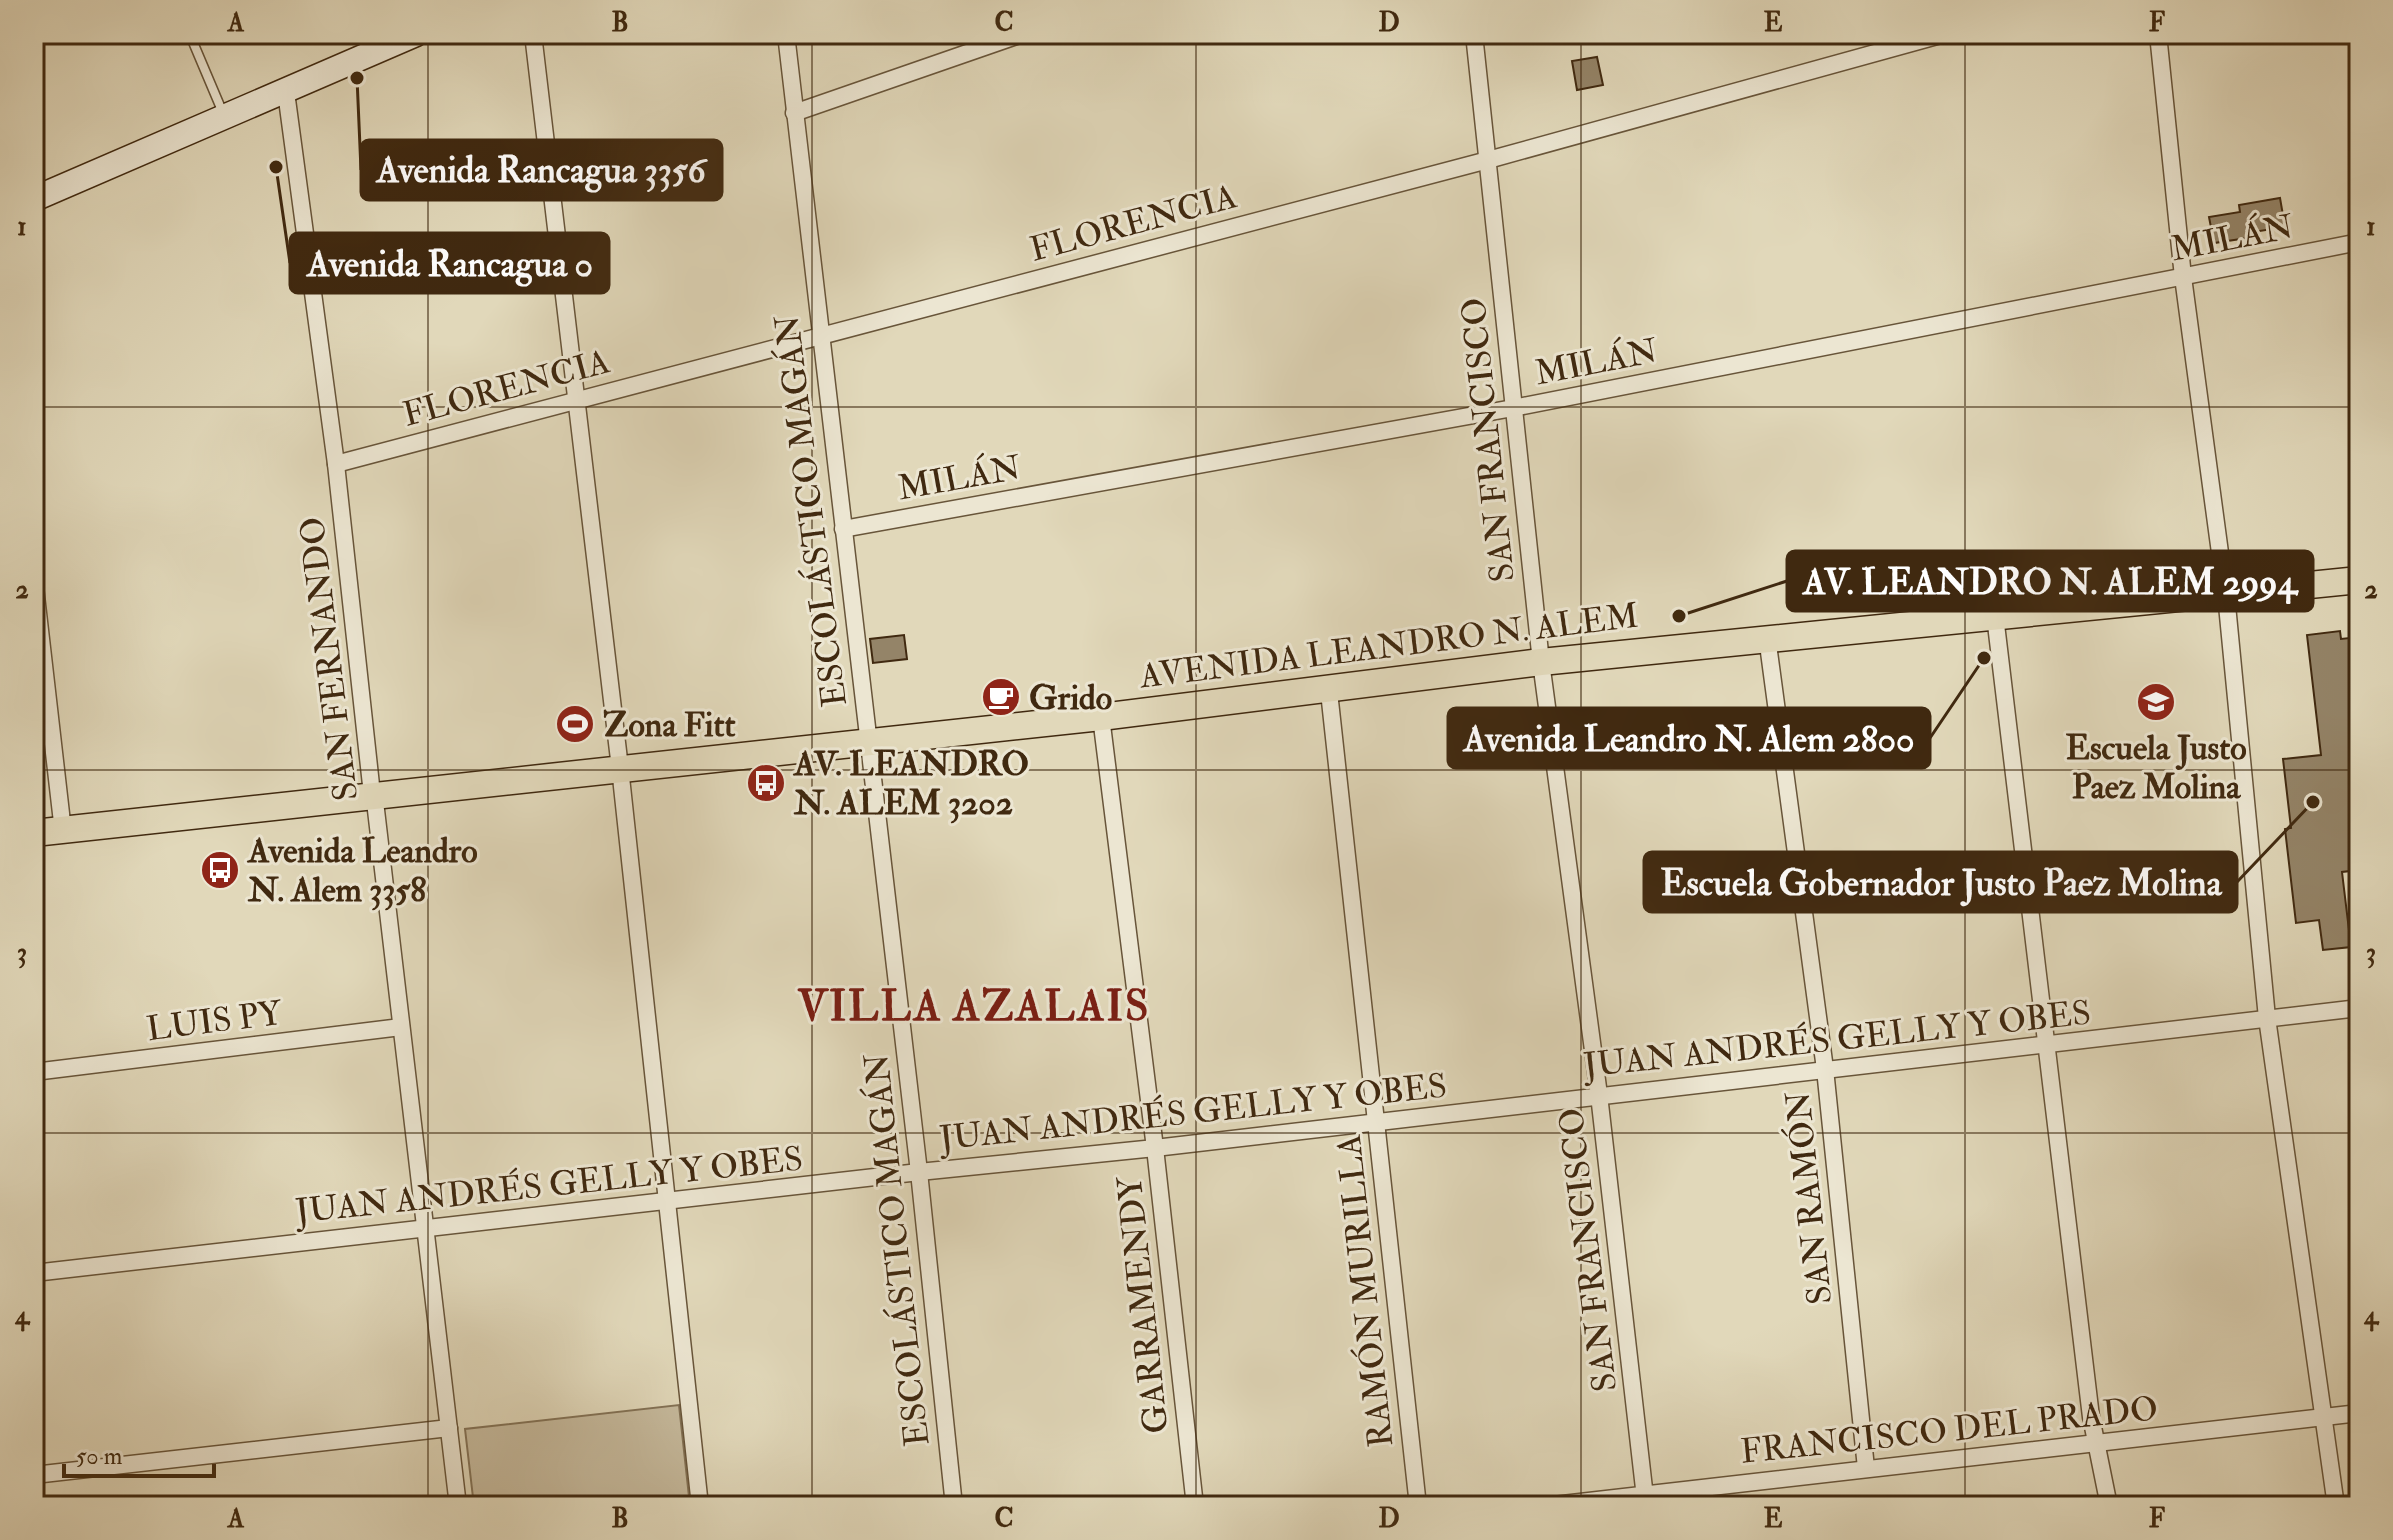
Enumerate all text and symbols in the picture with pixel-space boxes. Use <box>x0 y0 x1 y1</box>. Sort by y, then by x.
text: A <box>227 7 245 39</box>
text: B <box>611 7 629 39</box>
text: C <box>994 7 1014 39</box>
text: D <box>1378 7 1400 39</box>
text: E <box>1764 7 1783 39</box>
text: F <box>2149 7 2166 39</box>
callout: Avenida Rancagua 3356 <box>361 140 722 200</box>
text: Avenida Rancagua 3356 <box>374 148 708 193</box>
street label: FLORENCIA <box>1025 175 1242 272</box>
street label: MILÁN <box>2167 205 2298 271</box>
text: 1 <box>17 211 27 243</box>
text: 1 <box>2366 211 2376 243</box>
callout: Avenida Rancagua 0 <box>290 233 609 293</box>
text: Avenida Rancagua 0 <box>305 242 593 287</box>
street label: SAN FRANCISCO <box>1452 296 1525 584</box>
street label: ESCOLÁSTICO MAGÁN <box>766 312 857 709</box>
street label: MILÁN <box>1531 329 1662 395</box>
street label: FLORENCIA <box>398 340 615 437</box>
street label: MILÁN <box>894 446 1025 510</box>
street label: SAN FERNANDO <box>291 515 368 803</box>
callout: AV. LEANDRO N. ALEM 2994 <box>1787 551 2313 611</box>
text: AV. LEANDRO N. ALEM 2994 <box>1801 560 2300 605</box>
text: 2 <box>15 574 29 606</box>
text: 2 <box>2364 574 2378 606</box>
street label: AVENIDA LEANDRO N. ALEM <box>1136 595 1641 699</box>
cafe icon: Grido <box>980 676 1022 718</box>
place label: Grido <box>1029 677 1112 720</box>
school or university icon: Escuela Justo Paez Molina <box>2135 681 2177 723</box>
sports icon: Zona Fitt <box>554 703 596 745</box>
place label: Zona Fitt <box>603 704 735 747</box>
callout: Avenida Leandro N. Alem 2800 <box>1448 708 1930 768</box>
text: Avenida Leandro N. Alem 2800 <box>1462 717 1914 762</box>
place label: Escuela Justo Paez Molina <box>2065 727 2247 809</box>
place label: AV. LEANDRO N. ALEM 3202 <box>792 743 1029 825</box>
bus stop icon: AV. LEANDRO N. ALEM 3202 <box>745 762 787 804</box>
place label: Avenida Leandro N. Alem 3358 <box>246 830 478 912</box>
bus stop icon: Avenida Leandro N. Alem 3358 <box>199 849 241 891</box>
callout: Escuela Gobernador Justo Paez Molina <box>1644 852 2237 912</box>
text: Escuela Gobernador Justo Paez Molina <box>1661 861 2223 907</box>
text: 3 <box>17 937 27 969</box>
text: 3 <box>2366 937 2376 969</box>
district label: VILLA AZALAIS <box>798 981 1150 1033</box>
street label: JUAN ANDRÉS GELLY Y OBES <box>1580 990 2093 1088</box>
street label: LUIS PY <box>144 992 285 1051</box>
street label: ESCOLÁSTICO MAGÁN <box>855 1051 939 1448</box>
street label: JUAN ANDRÉS GELLY Y OBES <box>936 1063 1449 1161</box>
street label: SAN RAMÓN <box>1776 1089 1842 1307</box>
street label: SAN FRANCISCO <box>1550 1106 1627 1394</box>
street label: RAMÓN MURILLA <box>1327 1132 1403 1449</box>
street label: JUAN ANDRÉS GELLY Y OBES <box>292 1136 805 1234</box>
street label: GARRAMENDY <box>1109 1173 1178 1436</box>
text: 4 <box>14 1300 31 1332</box>
text: 4 <box>2363 1300 2380 1332</box>
street label: FRANCISCO DEL PRADO <box>1738 1387 2160 1474</box>
scale bar <box>64 1428 214 1478</box>
text: 50 m <box>76 1441 123 1472</box>
text: A <box>227 1503 245 1535</box>
text: B <box>611 1503 629 1535</box>
text: C <box>994 1503 1014 1535</box>
text: D <box>1378 1503 1400 1535</box>
text: E <box>1764 1503 1783 1535</box>
text: F <box>2149 1503 2166 1535</box>

